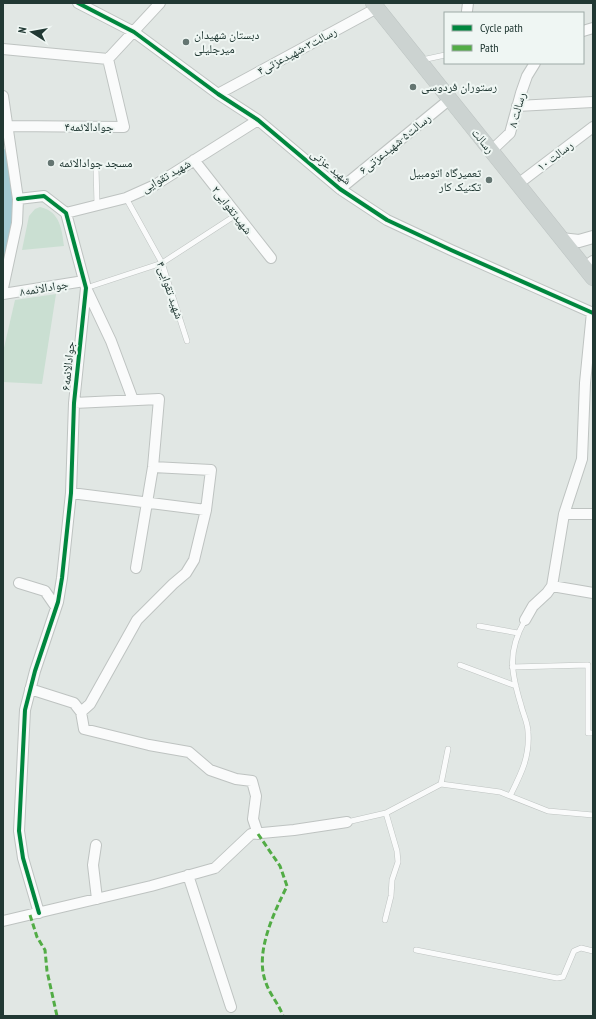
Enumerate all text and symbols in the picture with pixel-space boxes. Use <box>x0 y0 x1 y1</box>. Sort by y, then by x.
north arrow <box>12 12 52 52</box>
legend <box>444 12 584 64</box>
text: Cycle path <box>480 20 523 35</box>
street label: رسالت۳-شهیدعزتی۴ <box>254 23 340 78</box>
text: N <box>15 26 30 34</box>
place label: دبستان شهیدان میرجلیلی <box>194 27 260 56</box>
marker: دبستان شهیدان میرجلیلی <box>181 37 191 47</box>
text: Path <box>480 40 498 55</box>
place label: رستوران فردوسی <box>421 79 498 94</box>
marker: رستوران فردوسی <box>408 82 418 92</box>
street label: رسالت ۸ <box>504 90 529 129</box>
street label: رسالت۵-شهیدعزتی۶ <box>356 110 434 177</box>
street label: جوادالائمه۴ <box>64 119 114 134</box>
street label: رسالت <box>469 125 498 157</box>
street label: رسالت ۱۰ <box>534 137 576 174</box>
street label: شهید عزتی <box>308 146 355 188</box>
place label: مسجد جوادالائمه <box>59 155 132 170</box>
street label: شهید تقوایی <box>138 155 193 196</box>
marker: مسجد جوادالائمه <box>46 158 56 168</box>
place label: تعمیرگاه اتومبیل تکنیک کار <box>409 165 481 194</box>
marker: تعمیرگاه اتومبیل تکنیک کار <box>484 175 494 185</box>
street label: شهیدتقوایی۲ <box>209 182 256 237</box>
street label: شهید تقوایی۴ <box>153 259 187 321</box>
street label: جوادالائمه۸ <box>18 276 70 299</box>
street label: جوادالائمه۶ <box>57 340 78 391</box>

